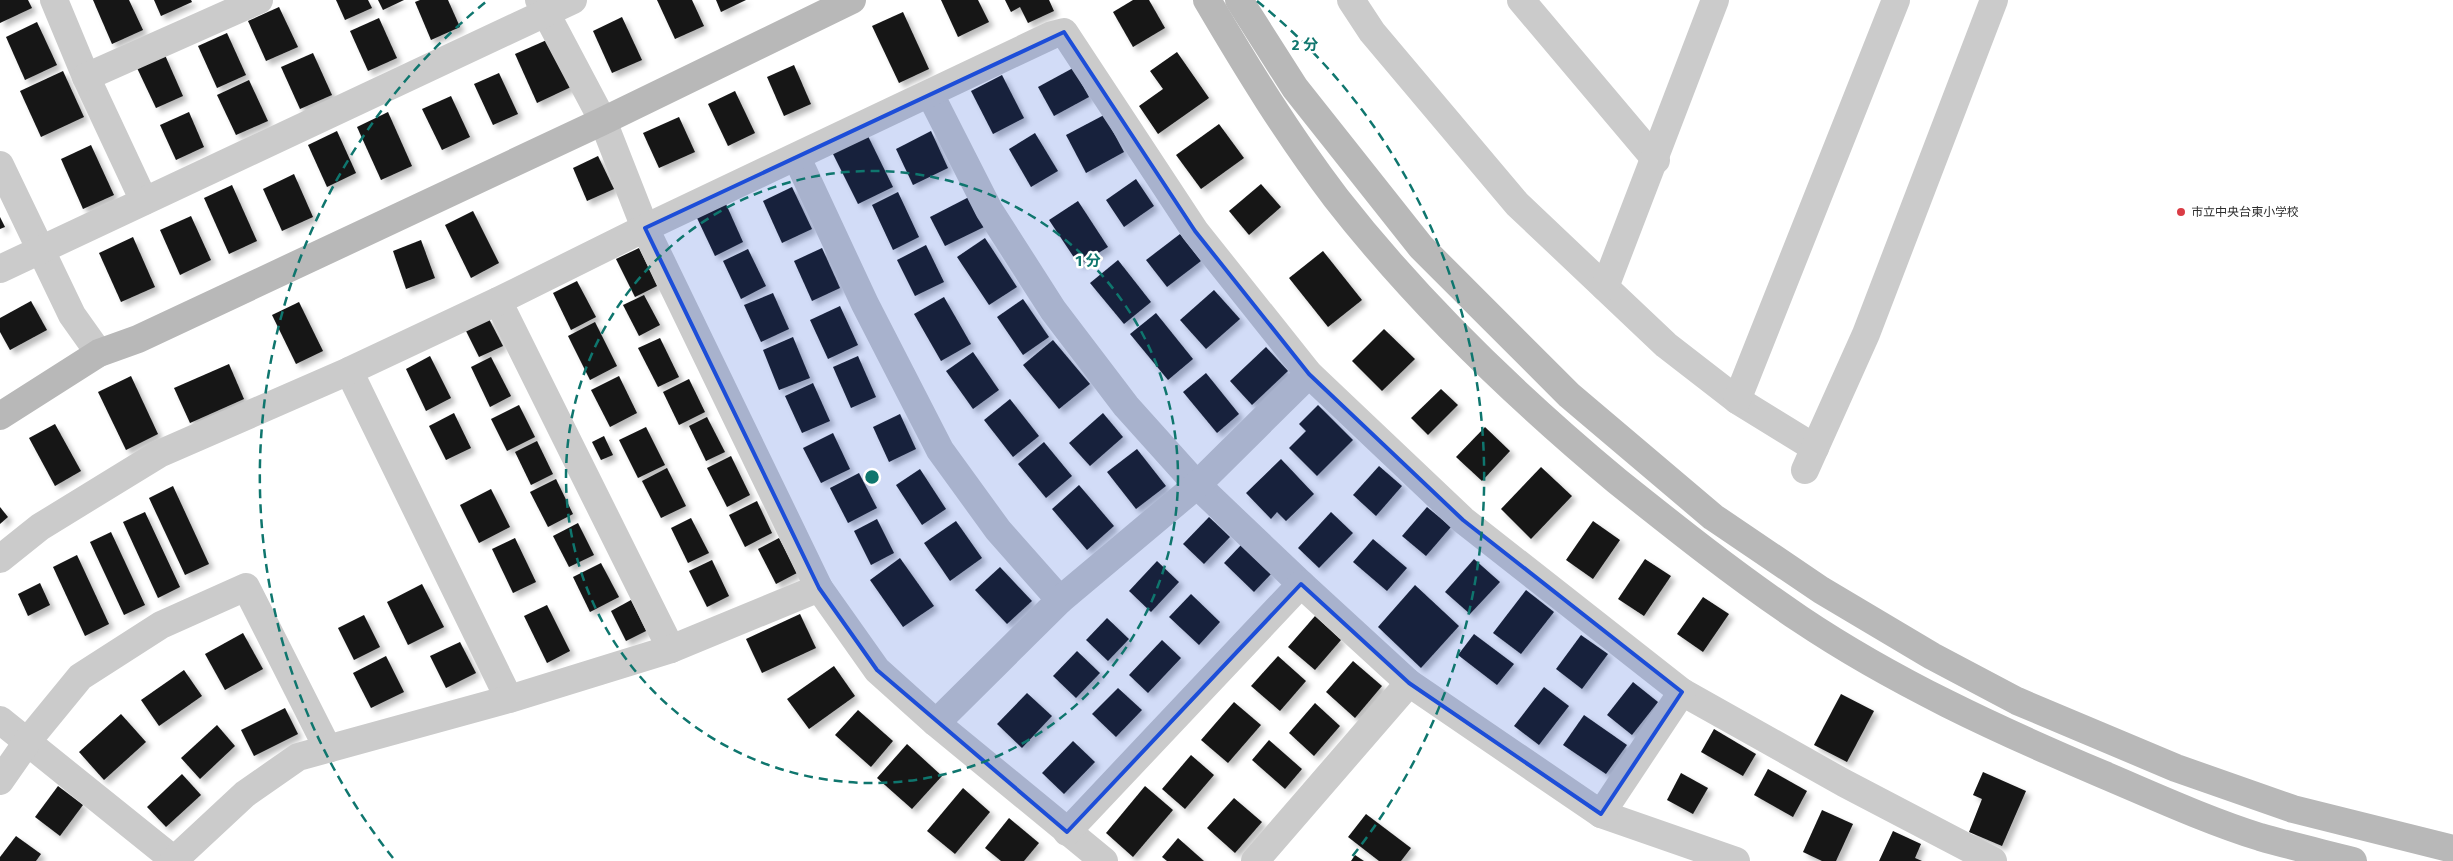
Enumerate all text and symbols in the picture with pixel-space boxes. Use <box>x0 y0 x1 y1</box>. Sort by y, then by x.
text: 2 分 <box>1292 36 1318 54</box>
place label: 市立中央台東小学校 <box>2191 205 2299 219</box>
marker: 市立中央台東小学校 <box>2175 206 2187 218</box>
text: 1 分 <box>1075 252 1101 270</box>
centre of rings <box>863 468 881 486</box>

